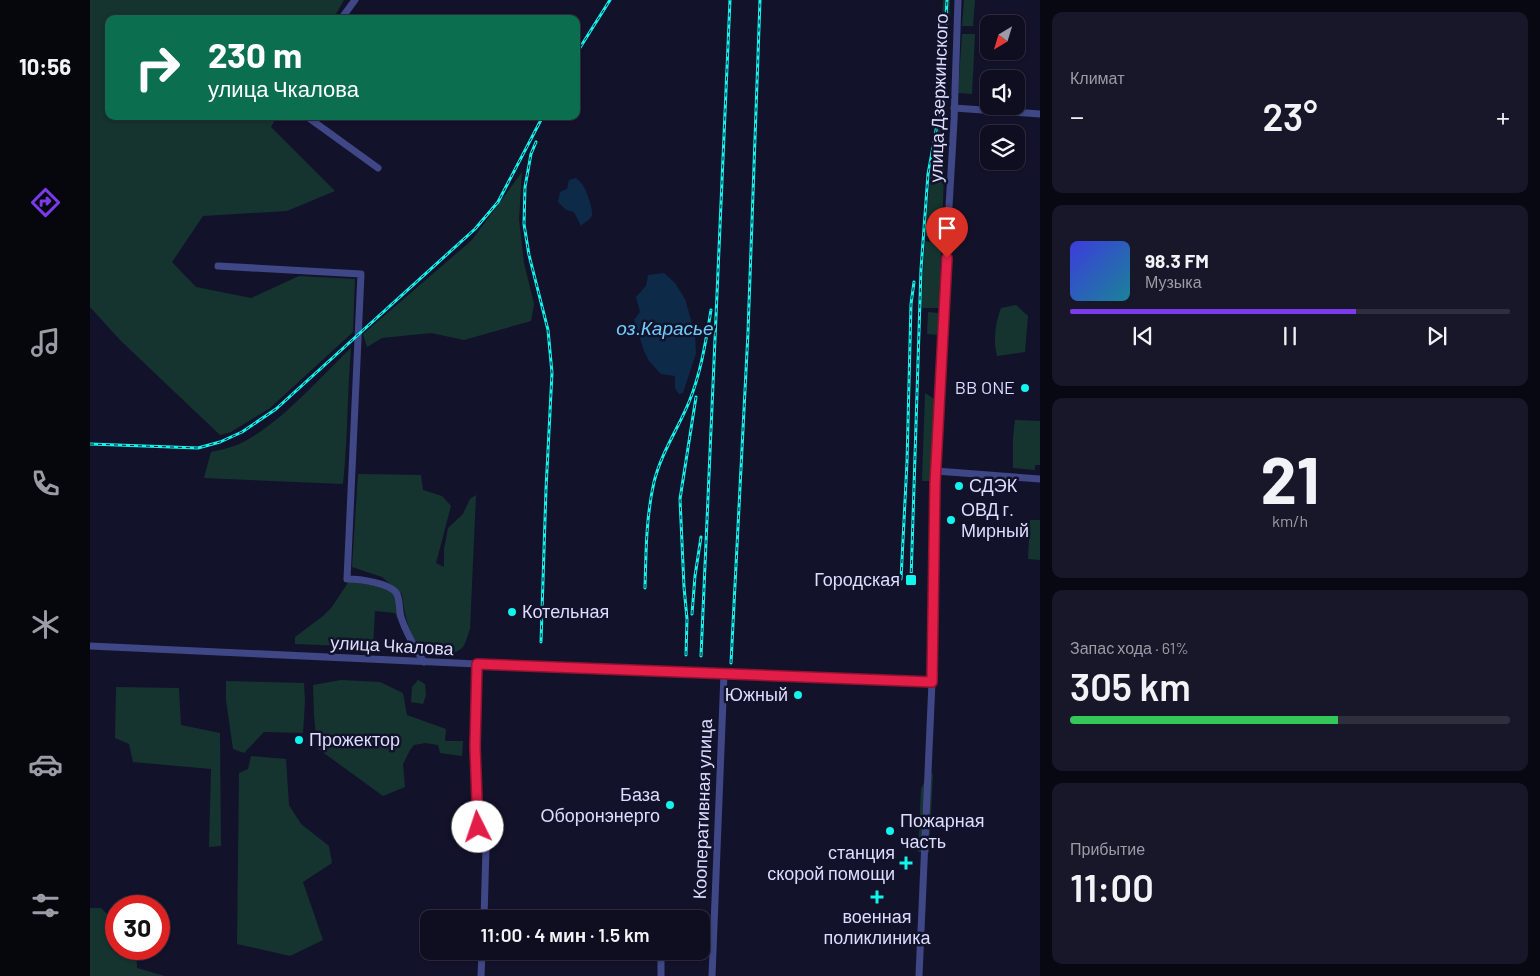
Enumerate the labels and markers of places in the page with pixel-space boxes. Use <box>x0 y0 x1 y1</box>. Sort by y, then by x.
pin <box>926 207 968 258</box>
place label: BB ONE <box>955 376 1015 398</box>
marker: BB ONE <box>1019 382 1031 394</box>
place label: СДЭК <box>969 474 1018 496</box>
marker: СДЭК <box>953 480 965 492</box>
place label: ОВД г. Мирный <box>961 498 1029 541</box>
marker: ОВД г. Мирный <box>945 514 957 526</box>
place label: Городская <box>814 568 900 590</box>
marker: Городская <box>904 573 918 587</box>
place label: Котельная <box>522 600 609 622</box>
marker: Котельная <box>506 606 518 618</box>
place label: Южный <box>725 683 788 705</box>
marker: Южный <box>792 689 804 701</box>
place label: Прожектор <box>309 728 400 750</box>
marker: Прожектор <box>293 734 305 746</box>
place label: База Оборонэнерго <box>540 783 661 826</box>
marker: База Оборонэнерго <box>664 799 676 811</box>
place label: Пожарная часть <box>900 809 985 852</box>
marker: Пожарная часть <box>884 825 896 837</box>
place label: станция скорой помощи <box>767 841 895 884</box>
marker: станция скорой помощи <box>899 856 913 870</box>
marker: военная поликлиника <box>870 890 884 904</box>
place label: военная поликлиника <box>824 905 931 948</box>

